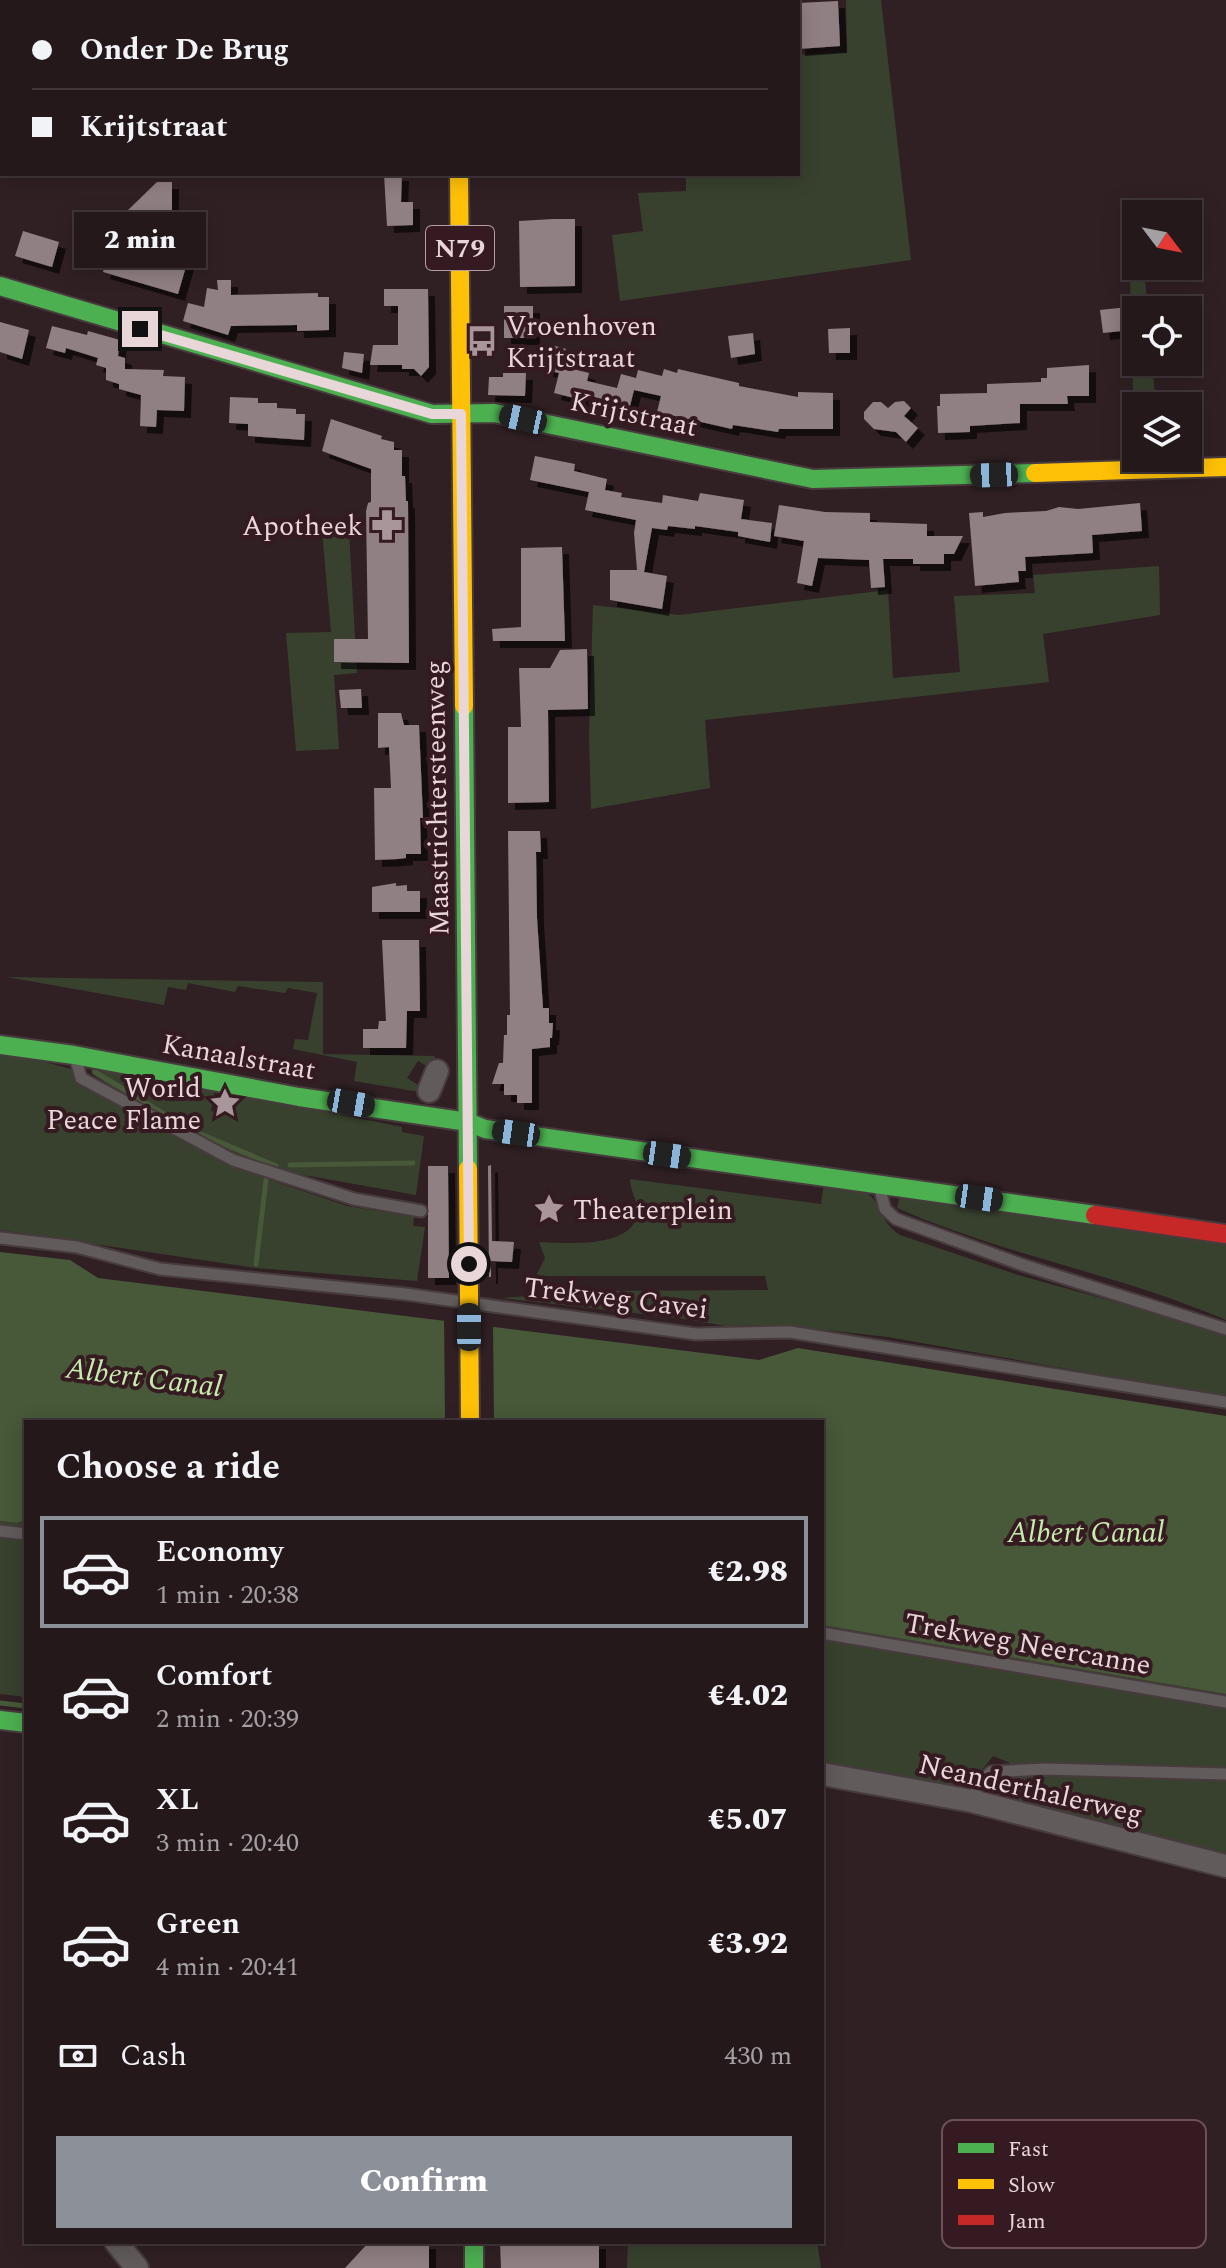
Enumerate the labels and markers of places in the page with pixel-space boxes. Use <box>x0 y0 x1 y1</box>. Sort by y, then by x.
place label: Vroenhoven Krijtstraat <box>506 305 657 380</box>
bus stop icon: Vroenhoven Krijtstraat <box>465 324 499 358</box>
place label: Apotheek <box>242 505 363 548</box>
pharmacy icon: Apotheek <box>370 508 404 542</box>
place label: World Peace Flame <box>46 1067 201 1142</box>
place icon: World Peace Flame <box>208 1086 242 1120</box>
place label: Theaterplein <box>573 1189 733 1232</box>
place icon: Theaterplein <box>532 1192 566 1226</box>

